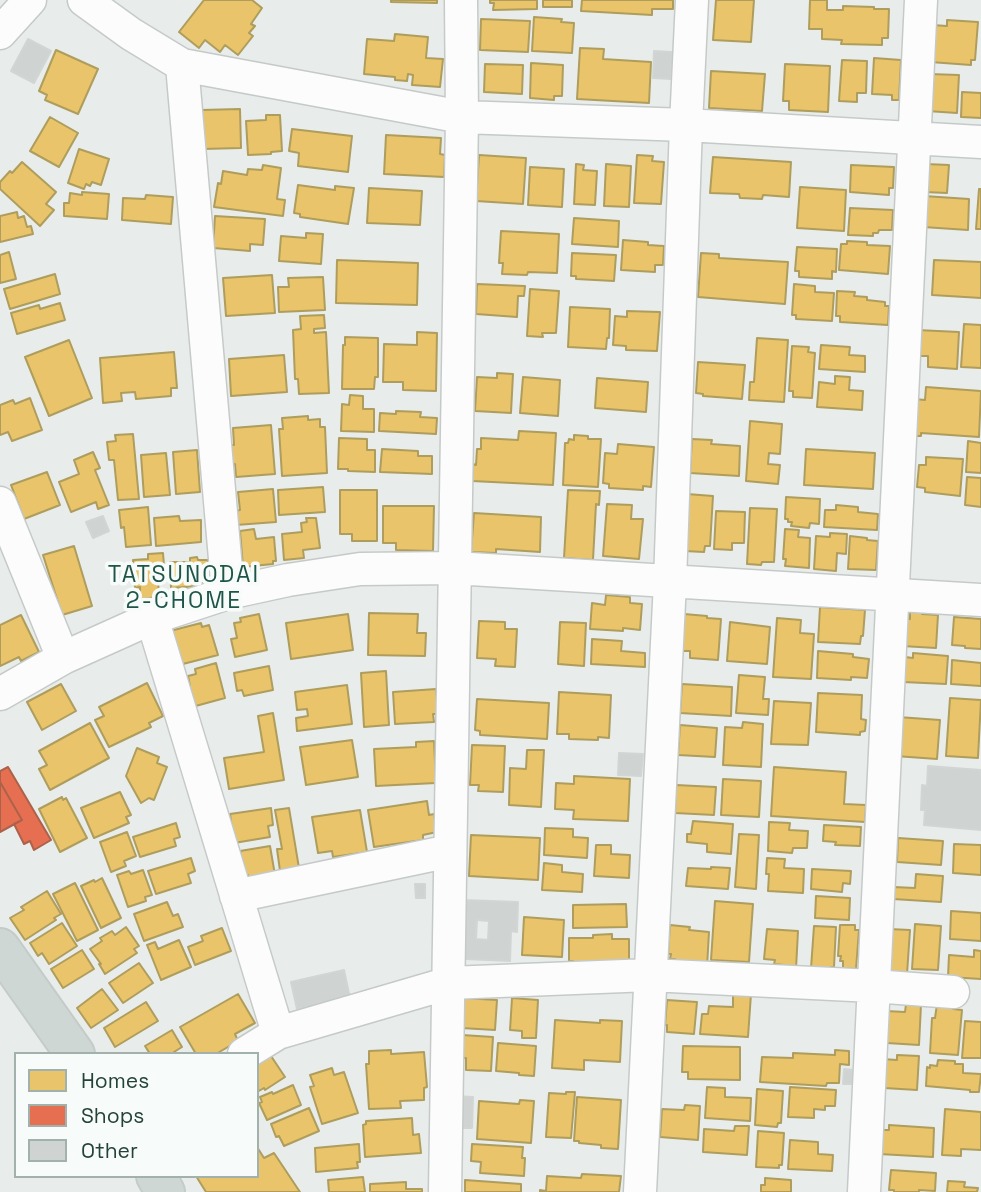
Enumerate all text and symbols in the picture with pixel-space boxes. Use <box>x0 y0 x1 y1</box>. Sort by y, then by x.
district label: TATSUNODAI 2-CHOME <box>109 562 259 616</box>
legend <box>14 1052 259 1178</box>
text: Homes <box>81 1067 149 1094</box>
text: Shops <box>81 1102 144 1129</box>
text: Other <box>81 1137 138 1164</box>

